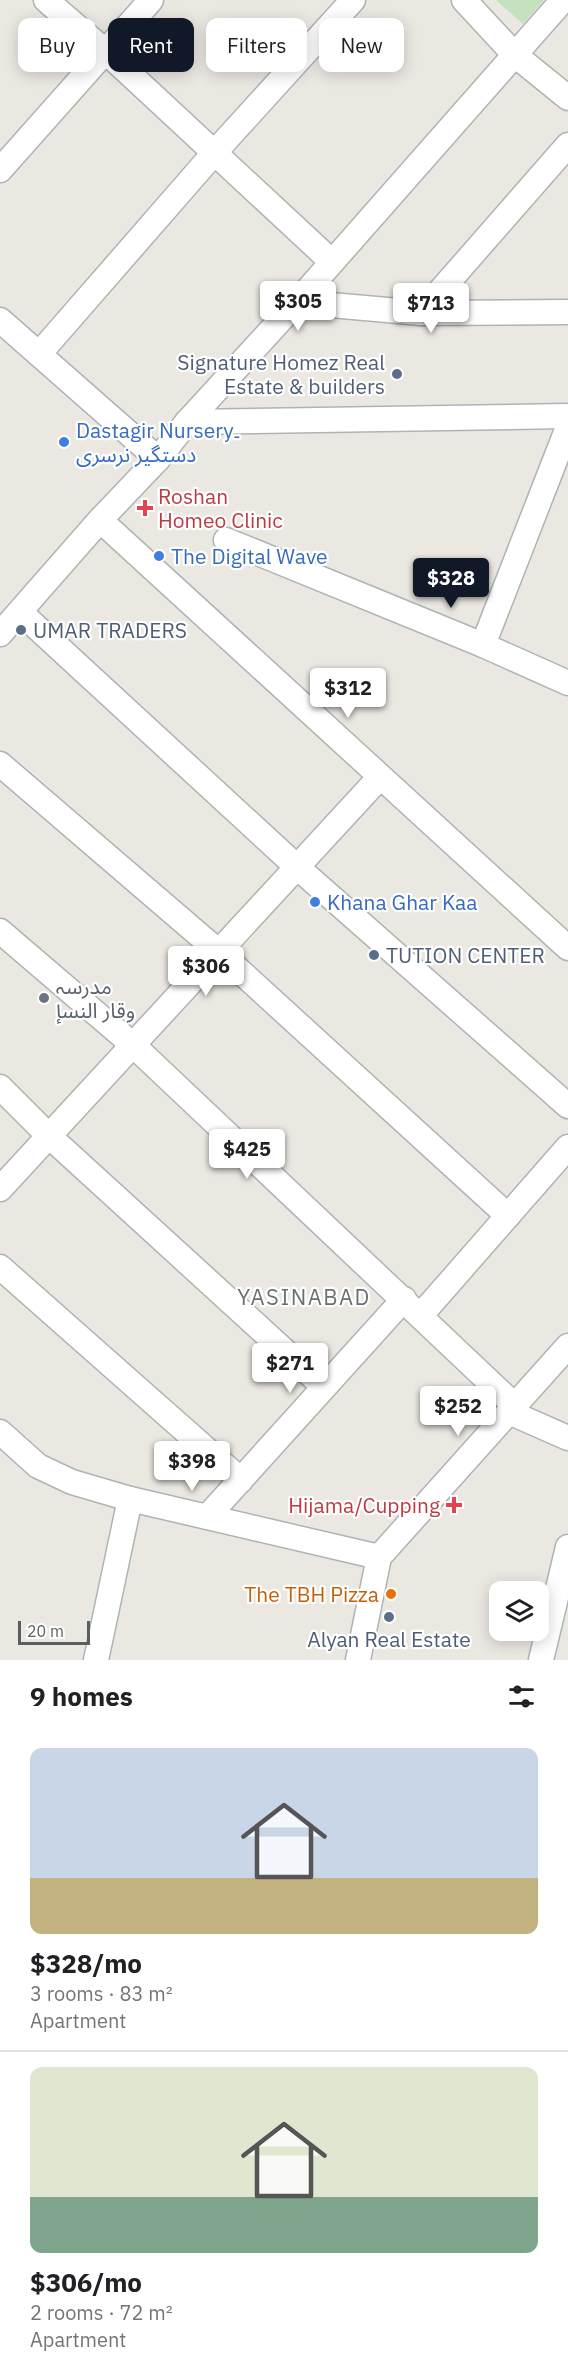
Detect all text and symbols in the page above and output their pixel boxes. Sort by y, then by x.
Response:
chip: Buy [18,18,96,72]
chip: Rent [108,18,194,72]
chip: Filters [206,18,307,72]
chip: New [319,18,404,72]
pin: $305 [262,281,334,332]
pin: $713 [395,283,467,334]
text: $305 [274,287,322,314]
text: $713 [407,289,455,316]
place label: Signature Homez Real Estate & builders [177,348,385,400]
marker: Signature Homez Real Estate & builders [390,367,404,381]
place label: Dastagir Nursery۔ دستگیر نرسری [76,416,240,468]
marker: Dastagir Nursery۔ دستگیر نرسری [57,435,71,449]
place label: Roshan Homeo Clinic [158,482,283,534]
marker: Roshan Homeo Clinic [136,499,154,517]
place label: The Digital Wave [171,542,328,570]
marker: The Digital Wave [152,549,166,563]
pin: $328 [415,558,487,609]
text: $328 [427,564,475,591]
place label: UMAR TRADERS [33,616,187,644]
marker: UMAR TRADERS [14,623,28,637]
pin: $312 [312,668,384,719]
text: $312 [324,674,372,701]
place label: Khana Ghar Kaa [327,888,477,916]
marker: Khana Ghar Kaa [308,895,322,909]
place label: TUTION CENTER [386,941,545,969]
pin: $306 [170,946,242,997]
marker: TUTION CENTER [367,948,381,962]
text: $306 [182,952,230,979]
place label: مدرسہ وقار النسإ [56,972,135,1024]
marker: مدرسہ وقار النسإ [37,991,51,1005]
pin: $425 [211,1129,283,1180]
text: $425 [223,1135,271,1162]
district label: YASINABAD [237,1282,371,1311]
pin: $271 [254,1343,326,1394]
text: $271 [266,1349,314,1376]
pin: $252 [422,1386,494,1437]
text: $252 [434,1392,482,1419]
pin: $398 [156,1441,228,1492]
text: $398 [168,1447,216,1474]
place label: Hijama/Cupping [288,1491,440,1519]
marker: Hijama/Cupping [445,1496,463,1514]
place label: The TBH Pizza [244,1580,379,1608]
map controls [489,1581,549,1641]
button: layers [489,1581,549,1641]
marker: The TBH Pizza [384,1587,398,1601]
marker: Alyan Real Estate [382,1610,396,1624]
scale bar [18,1618,90,1646]
text: 20 m [27,1621,64,1641]
place label: Alyan Real Estate [307,1625,471,1653]
text: 9 homes [30,1679,133,1713]
icon: filters [505,1680,538,1713]
icon: home [230,1787,338,1895]
text: $328/mo [30,1946,142,1980]
text: 3 rooms · 83 m² [30,1980,173,2007]
text: Apartment [30,2007,126,2034]
icon: home [230,2106,338,2214]
text: $306/mo [30,2265,142,2299]
text: 2 rooms · 72 m² [30,2299,173,2326]
text: Apartment [30,2326,126,2353]

